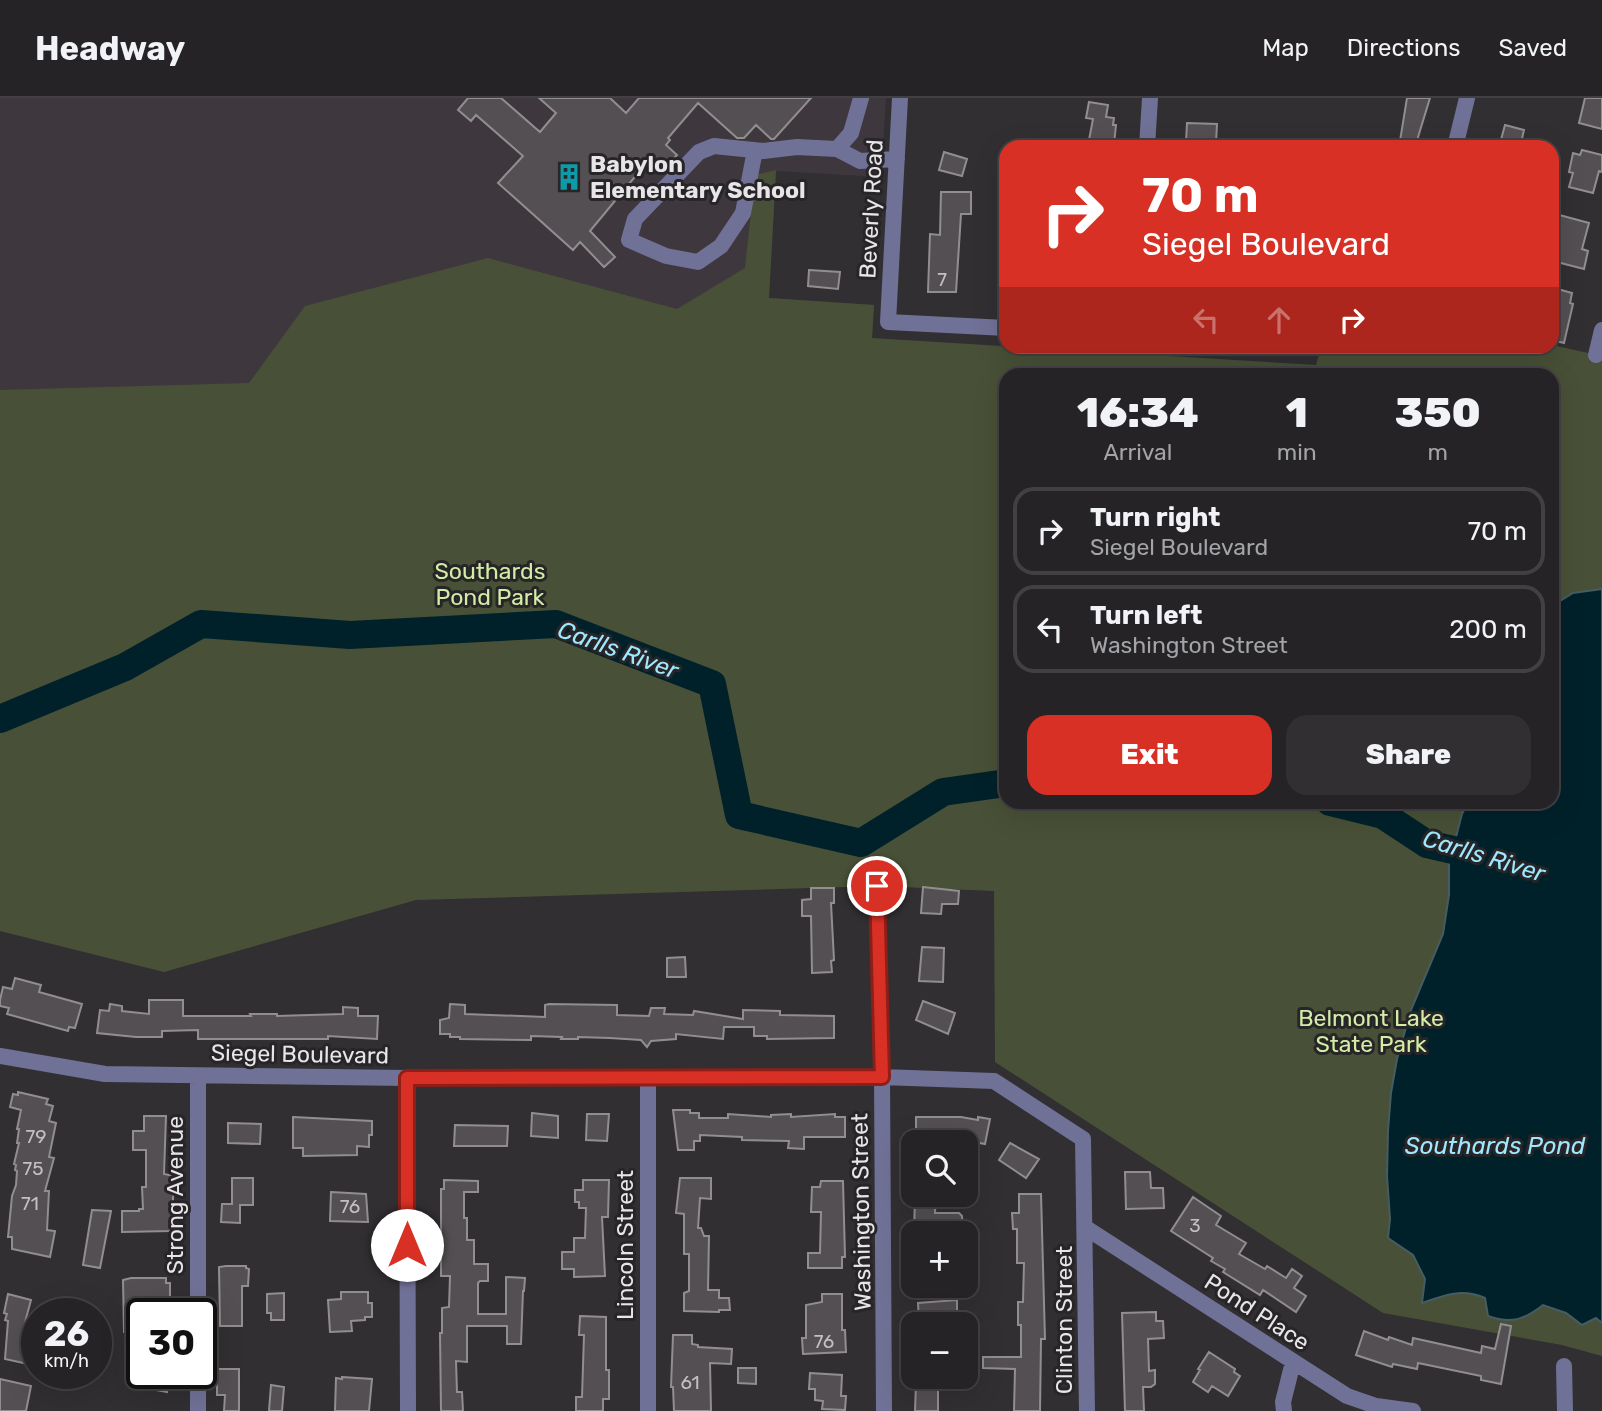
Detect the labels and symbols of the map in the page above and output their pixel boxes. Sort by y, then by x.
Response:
street label: Beverly Road [853,139,889,279]
place label: Babylon Elementary School [590,150,806,204]
building icon: Babylon Elementary School [554,162,584,192]
house number: 7 [937,268,947,291]
park label: Southards Pond Park [435,557,545,611]
water label: Carlls River [554,615,683,685]
water label: Carlls River [1420,824,1549,888]
pin [847,856,907,916]
park label: Belmont Lake State Park [1298,1004,1444,1058]
street label: Siegel Boulevard [211,1038,389,1070]
street label: Washington Street [845,1113,877,1311]
street label: Strong Avenue [161,1116,189,1274]
house number: 79 [25,1125,47,1148]
water label: Southards Pond [1405,1132,1586,1160]
house number: 75 [22,1157,44,1180]
street label: Lincoln Street [611,1170,639,1320]
house number: 71 [21,1192,39,1215]
house number: 76 [340,1195,360,1218]
position arrow [370,1208,444,1282]
house number: 3 [1189,1214,1201,1237]
street label: Clinton Street [1050,1246,1078,1394]
street label: Pond Place [1199,1268,1315,1356]
speed limit sign: 30 [126,1298,217,1389]
house number: 76 [814,1330,834,1353]
house number: 61 [680,1371,700,1394]

